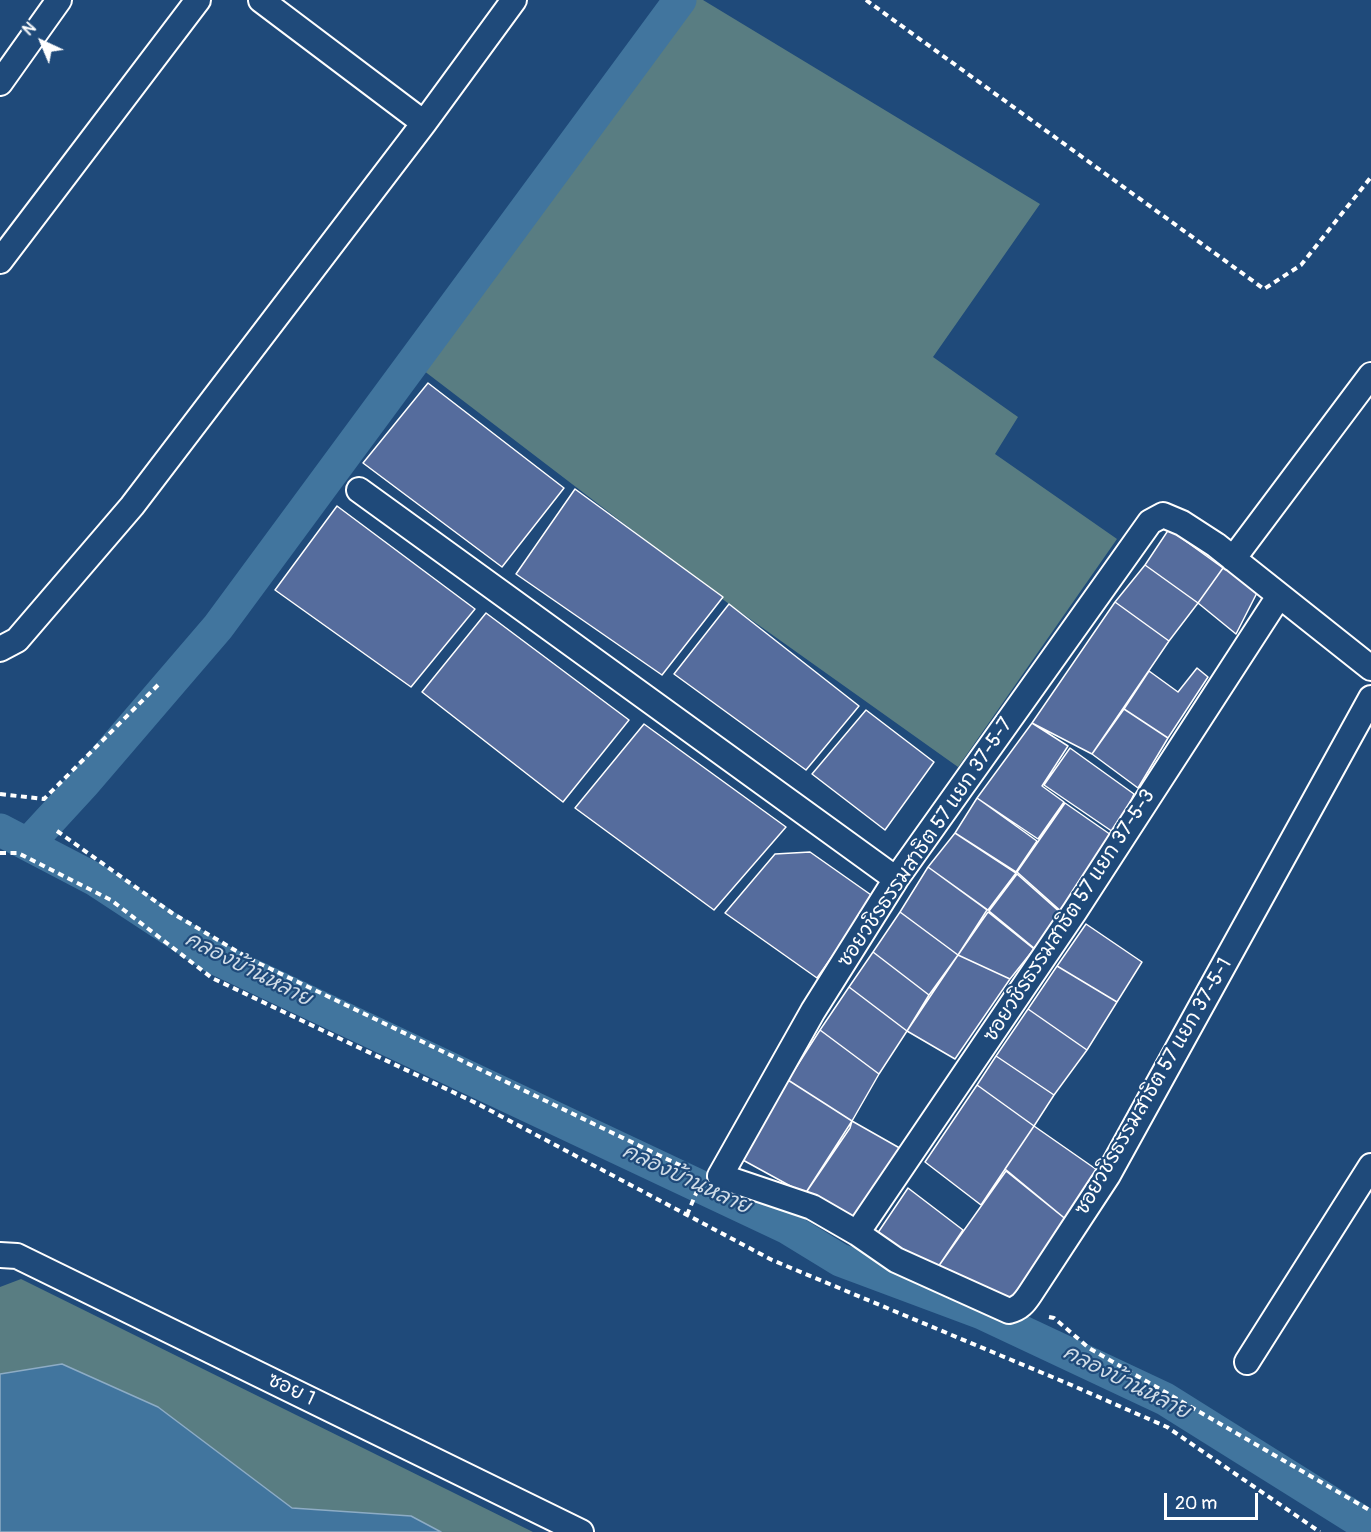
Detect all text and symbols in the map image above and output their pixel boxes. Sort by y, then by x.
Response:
north arrow [12,12,72,72]
text: N [19,18,40,40]
street label: ซอยวชิรธรรมสาธิต 57 แยก 37-5-7 [833,714,1019,972]
street label: ซอยวชิรธรรมสาธิต 57 แยก 37-5-3 [979,785,1161,1047]
water label: คลองบ้านหลาย [181,927,315,1013]
street label: ซอยวชิรธรรมสาธิต 57 แยก 37-5-1 [1070,954,1238,1220]
water label: คลองบ้านหลาย [618,1139,754,1221]
water label: คลองบ้านหลาย [1059,1340,1193,1426]
street label: ซอย 1 [264,1368,318,1412]
scale bar [1167,1481,1262,1519]
text: 20 m [1175,1492,1217,1515]

